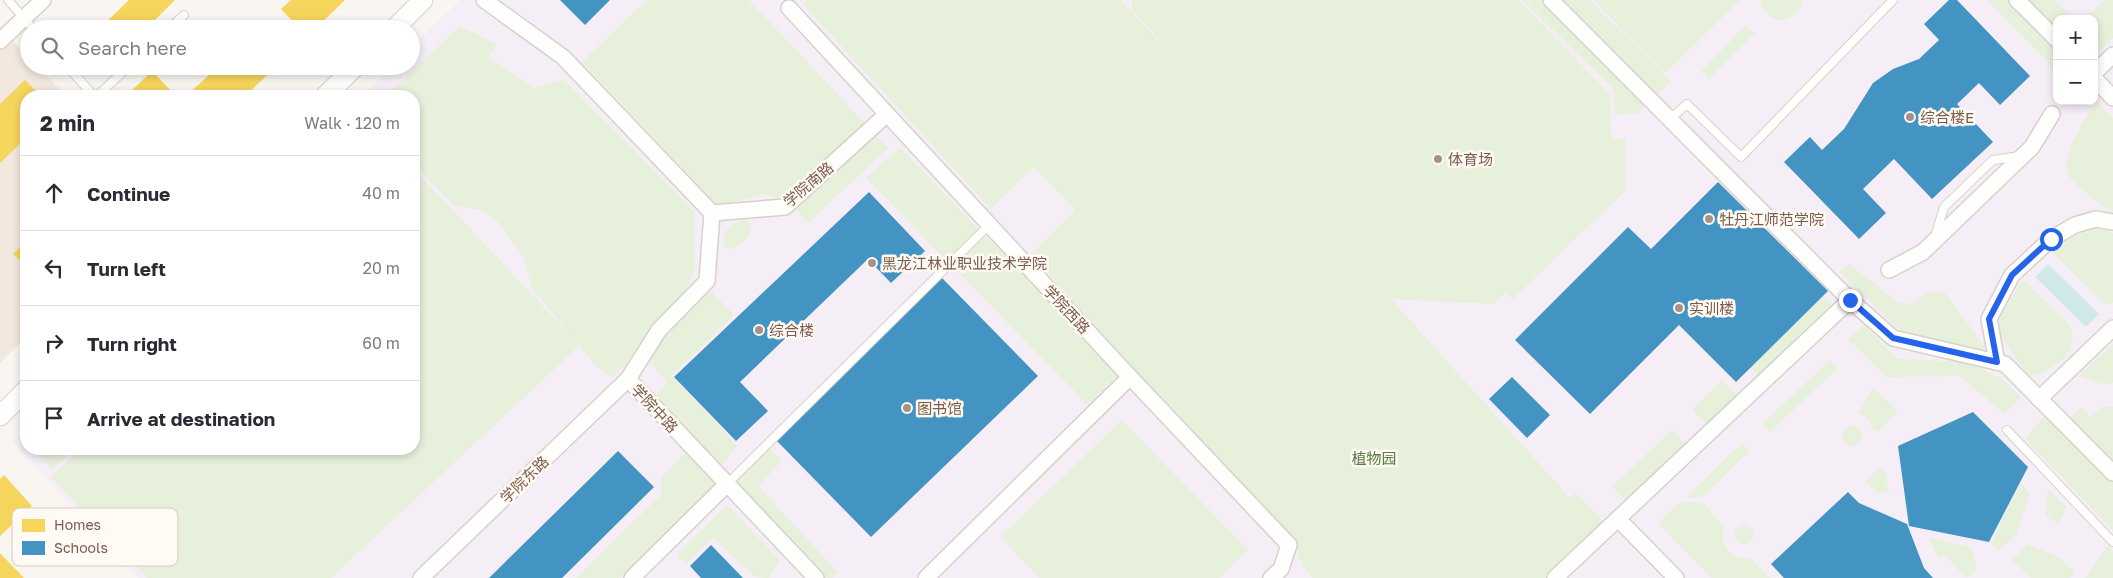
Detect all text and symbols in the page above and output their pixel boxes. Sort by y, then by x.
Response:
map controls [2053,15,2098,105]
button: + [2053,15,2098,60]
search box [20,20,420,75]
icon: search [38,34,66,62]
text: Search here [78,36,187,59]
button: − [2053,60,2098,105]
place label: 综合楼E [1920,108,1974,126]
text: 2 min [40,110,95,136]
marker: 综合楼E [1904,111,1916,123]
text: Walk · 120 m [304,113,400,133]
place label: 体育场 [1448,150,1493,168]
marker: 体育场 [1432,153,1444,165]
street label: 学院南路 [779,158,837,210]
icon: ahead [40,179,68,207]
text: Continue [87,182,170,205]
text: 40 m [362,183,400,203]
place label: 牡丹江师范学院 [1719,210,1824,228]
marker: 牡丹江师范学院 [1703,213,1715,225]
route start [2040,228,2063,251]
icon: left [40,254,68,282]
place label: 黑龙江林业职业技术学院 [882,254,1047,272]
text: Turn left [87,257,166,280]
marker: 黑龙江林业职业技术学院 [866,257,878,269]
text: 20 m [363,258,400,278]
street label: 学院西路 [1040,281,1094,337]
route end [1839,289,1862,312]
place label: 实训楼 [1689,299,1734,317]
marker: 实训楼 [1673,302,1685,314]
place label: 综合楼 [769,321,814,339]
marker: 综合楼 [753,324,765,336]
icon: right [40,329,68,357]
text: Turn right [87,332,177,355]
text: 60 m [362,333,400,353]
street label: 学院中路 [628,380,682,436]
place label: 图书馆 [917,399,962,417]
marker: 图书馆 [901,402,913,414]
icon: arrive [40,404,68,432]
text: Arrive at destination [87,407,275,430]
park label: 植物园 [1351,449,1397,467]
street label: 学院东路 [496,452,552,506]
legend [12,508,178,566]
text: Homes [54,516,101,533]
text: Schools [54,539,108,556]

